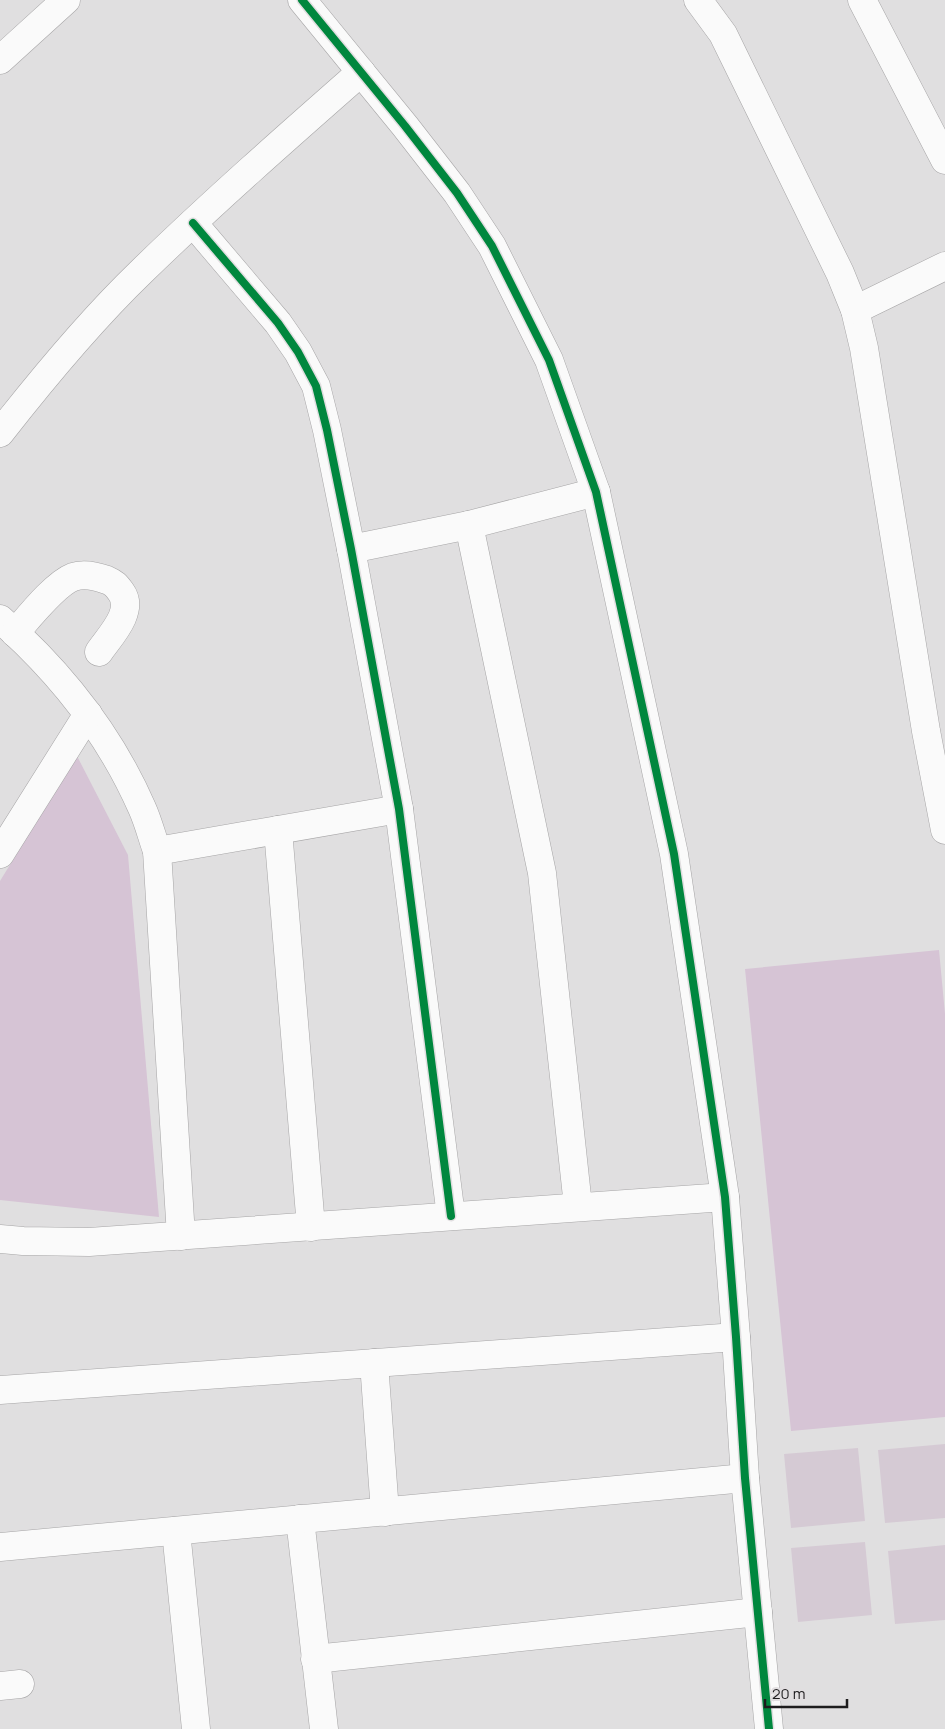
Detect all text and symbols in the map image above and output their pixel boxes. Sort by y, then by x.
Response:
scale bar [765,1676,848,1708]
text: 20 m [772,1683,805,1704]

